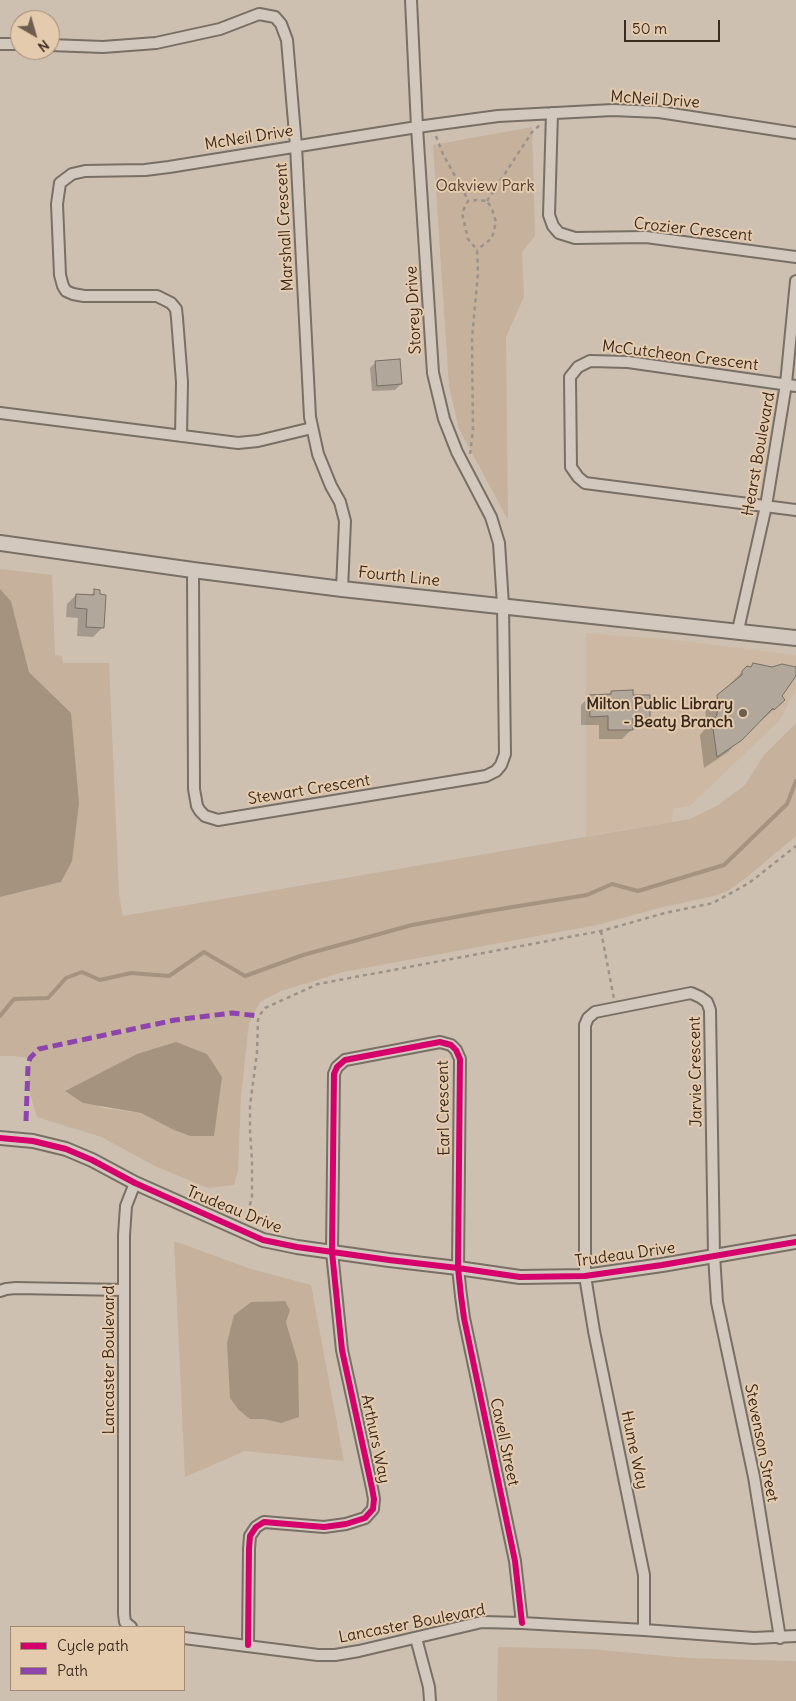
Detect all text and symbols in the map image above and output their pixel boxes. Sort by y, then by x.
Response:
north arrow [10,10,60,60]
scale bar [626,10,722,42]
text: 50 m [632,19,667,38]
text: N [34,36,53,56]
street label: McNeil Drive [610,87,700,113]
street label: McNeil Drive [203,122,295,154]
street label: Marshall Crescent [272,162,298,292]
park label: Oakview Park [435,176,535,196]
street label: Crozier Crescent [633,214,753,246]
street label: Storey Drive [402,265,426,355]
street label: McCutcheon Crescent [601,337,759,375]
street label: Hearst Boulevard [739,390,779,518]
street label: Fourth Line [357,563,441,591]
place label: Milton Public Library - Beaty Branch [586,694,733,732]
marker: Milton Public Library - Beaty Branch [737,707,749,719]
street label: Stewart Crescent [247,771,371,809]
street label: Jarvie Crescent [685,1016,707,1128]
street label: Earl Crescent [434,1060,454,1156]
street label: Trudeau Drive [184,1182,284,1238]
street label: Trudeau Drive [574,1238,676,1272]
street label: Lancaster Boulevard [99,1285,119,1435]
street label: Stevenson Street [740,1382,782,1504]
street label: Arthurs Way [356,1393,394,1485]
street label: Cavell Street [485,1396,523,1488]
street label: Hume Way [616,1409,652,1491]
street label: Lancaster Boulevard [337,1600,487,1648]
legend [10,1626,185,1691]
text: Cycle path [57,1636,129,1655]
text: Path [57,1661,88,1680]

